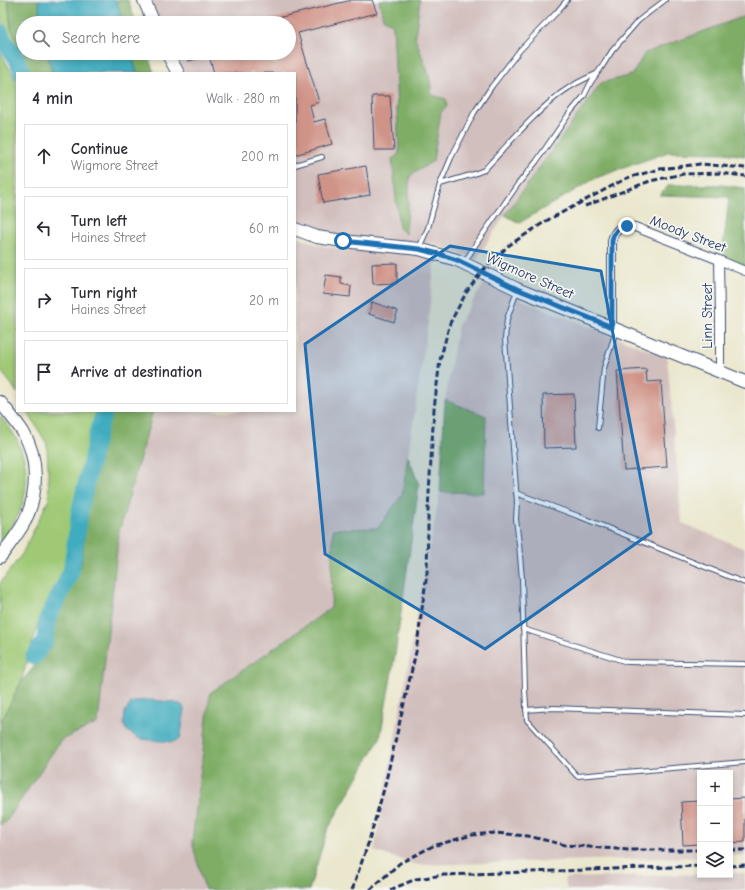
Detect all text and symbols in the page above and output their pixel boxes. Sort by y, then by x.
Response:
search box [16,16,296,60]
icon: search [30,27,52,49]
text: Search here [62,29,140,47]
text: 4 min [32,89,73,108]
text: Walk · 280 m [206,91,280,106]
text: Continue [71,140,128,158]
icon: ahead [33,145,55,167]
text: 200 m [241,149,279,164]
text: Wigmore Street [71,158,158,173]
text: Turn left [71,212,127,230]
street label: Moody Street [648,212,729,257]
icon: left [33,217,55,239]
route end [618,217,636,235]
text: 60 m [249,221,279,236]
text: Haines Street [71,230,146,245]
route start [334,232,352,250]
street label: Wigmore Street [484,249,577,303]
street label: Linn Street [699,282,716,349]
text: Turn right [71,284,137,302]
icon: right [33,289,55,311]
text: 20 m [249,293,279,308]
text: Haines Street [71,302,146,317]
icon: arrive [33,361,55,383]
text: Arrive at destination [71,363,202,381]
map controls [697,770,733,878]
button: + [697,770,733,806]
button: − [697,806,733,842]
button: layers [697,842,733,878]

